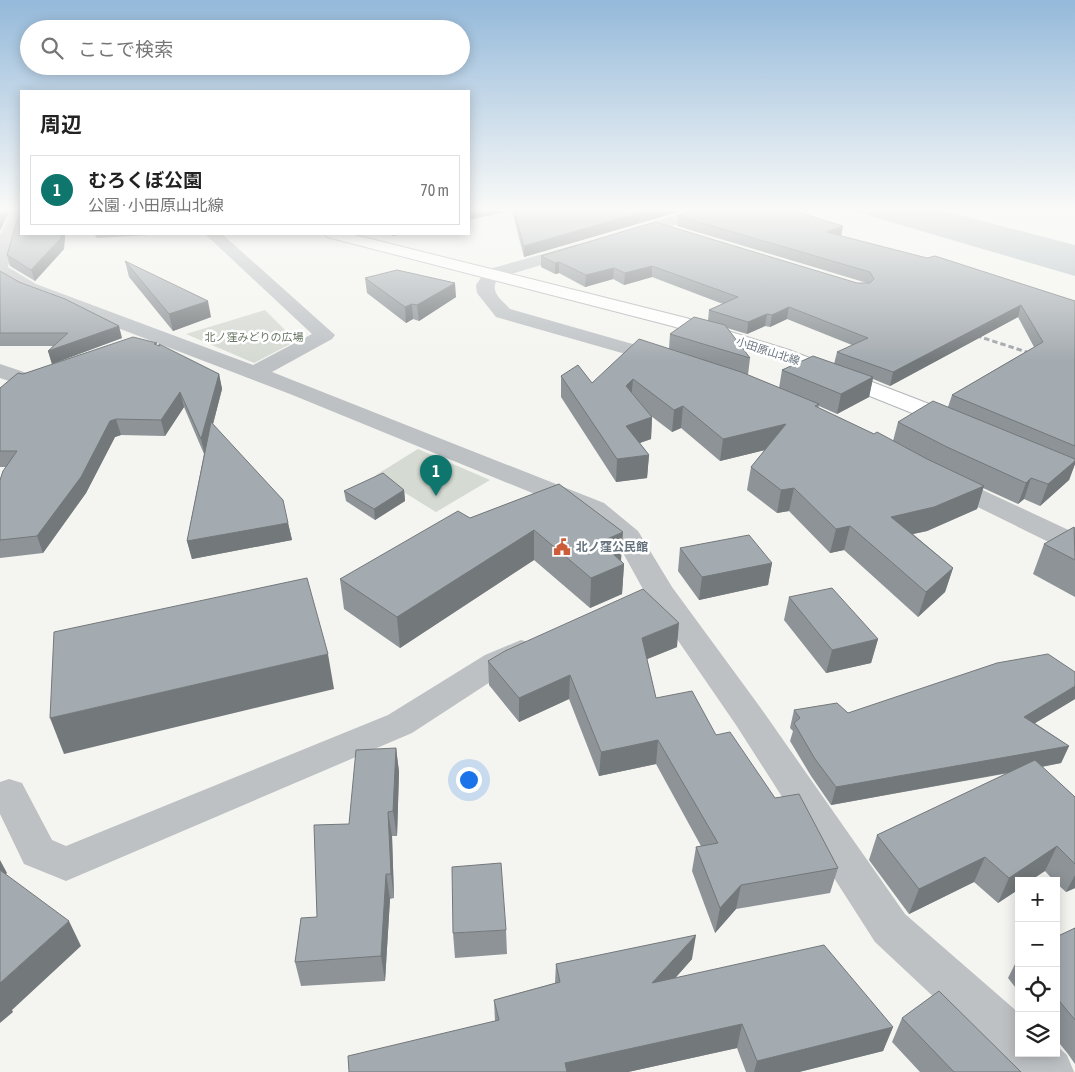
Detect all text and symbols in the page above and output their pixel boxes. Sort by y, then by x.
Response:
search box [20,20,470,75]
icon: search [38,34,66,62]
text: ここで検索 [78,38,173,60]
text: 周辺 [40,112,82,136]
text: むろくぼ公園 [88,169,202,191]
text: 1 [53,181,61,199]
text: 70 m [420,181,449,199]
text: 公園 · 小田原山北線 [88,196,224,214]
park label: 北ノ窪みどりの広場 [205,331,304,343]
street label: 小田原山北線 [735,335,801,367]
pin: 1 [420,455,452,496]
public building icon: 北ノ窪公民館 [552,537,572,557]
place label: 北ノ窪公民館 [576,540,648,554]
your location [456,767,482,793]
map controls [1015,877,1060,1057]
button: + [1015,877,1060,922]
button: − [1015,922,1060,967]
button: locate [1015,967,1060,1012]
button: layers [1015,1012,1060,1057]

